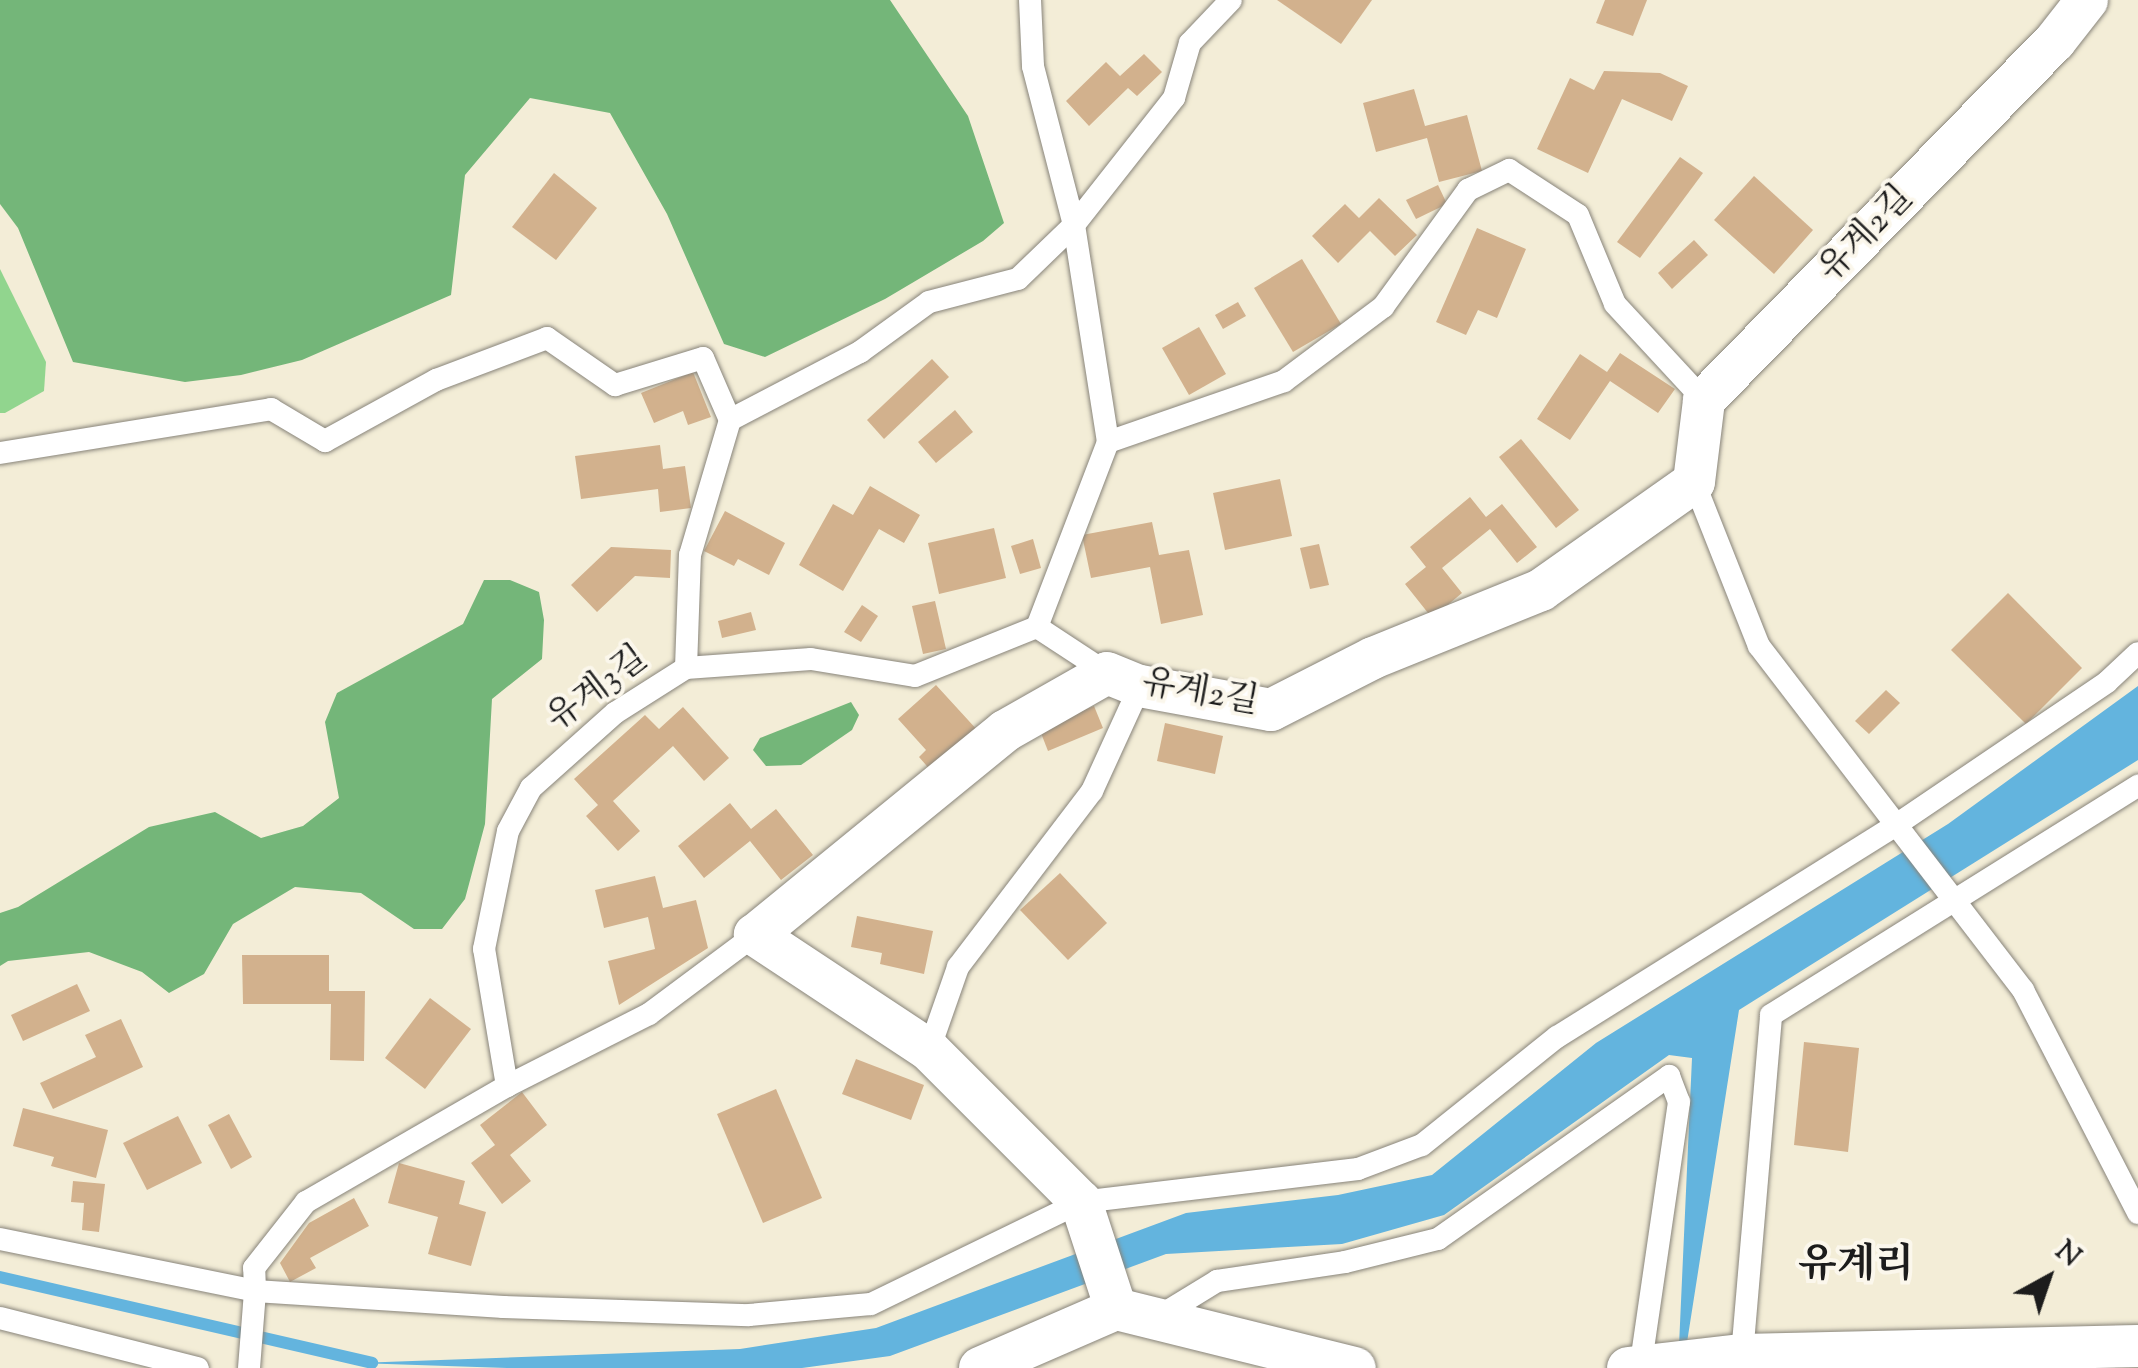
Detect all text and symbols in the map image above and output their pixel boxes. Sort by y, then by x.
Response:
street label: 유계2길 [1811,178,1923,292]
street label: 유계3길 [539,638,657,742]
street label: 유계2길 [1138,663,1262,725]
north arrow [1998,1228,2098,1328]
text: N [2046,1233,2089,1278]
district label: 유계리 [1798,1243,1914,1291]

